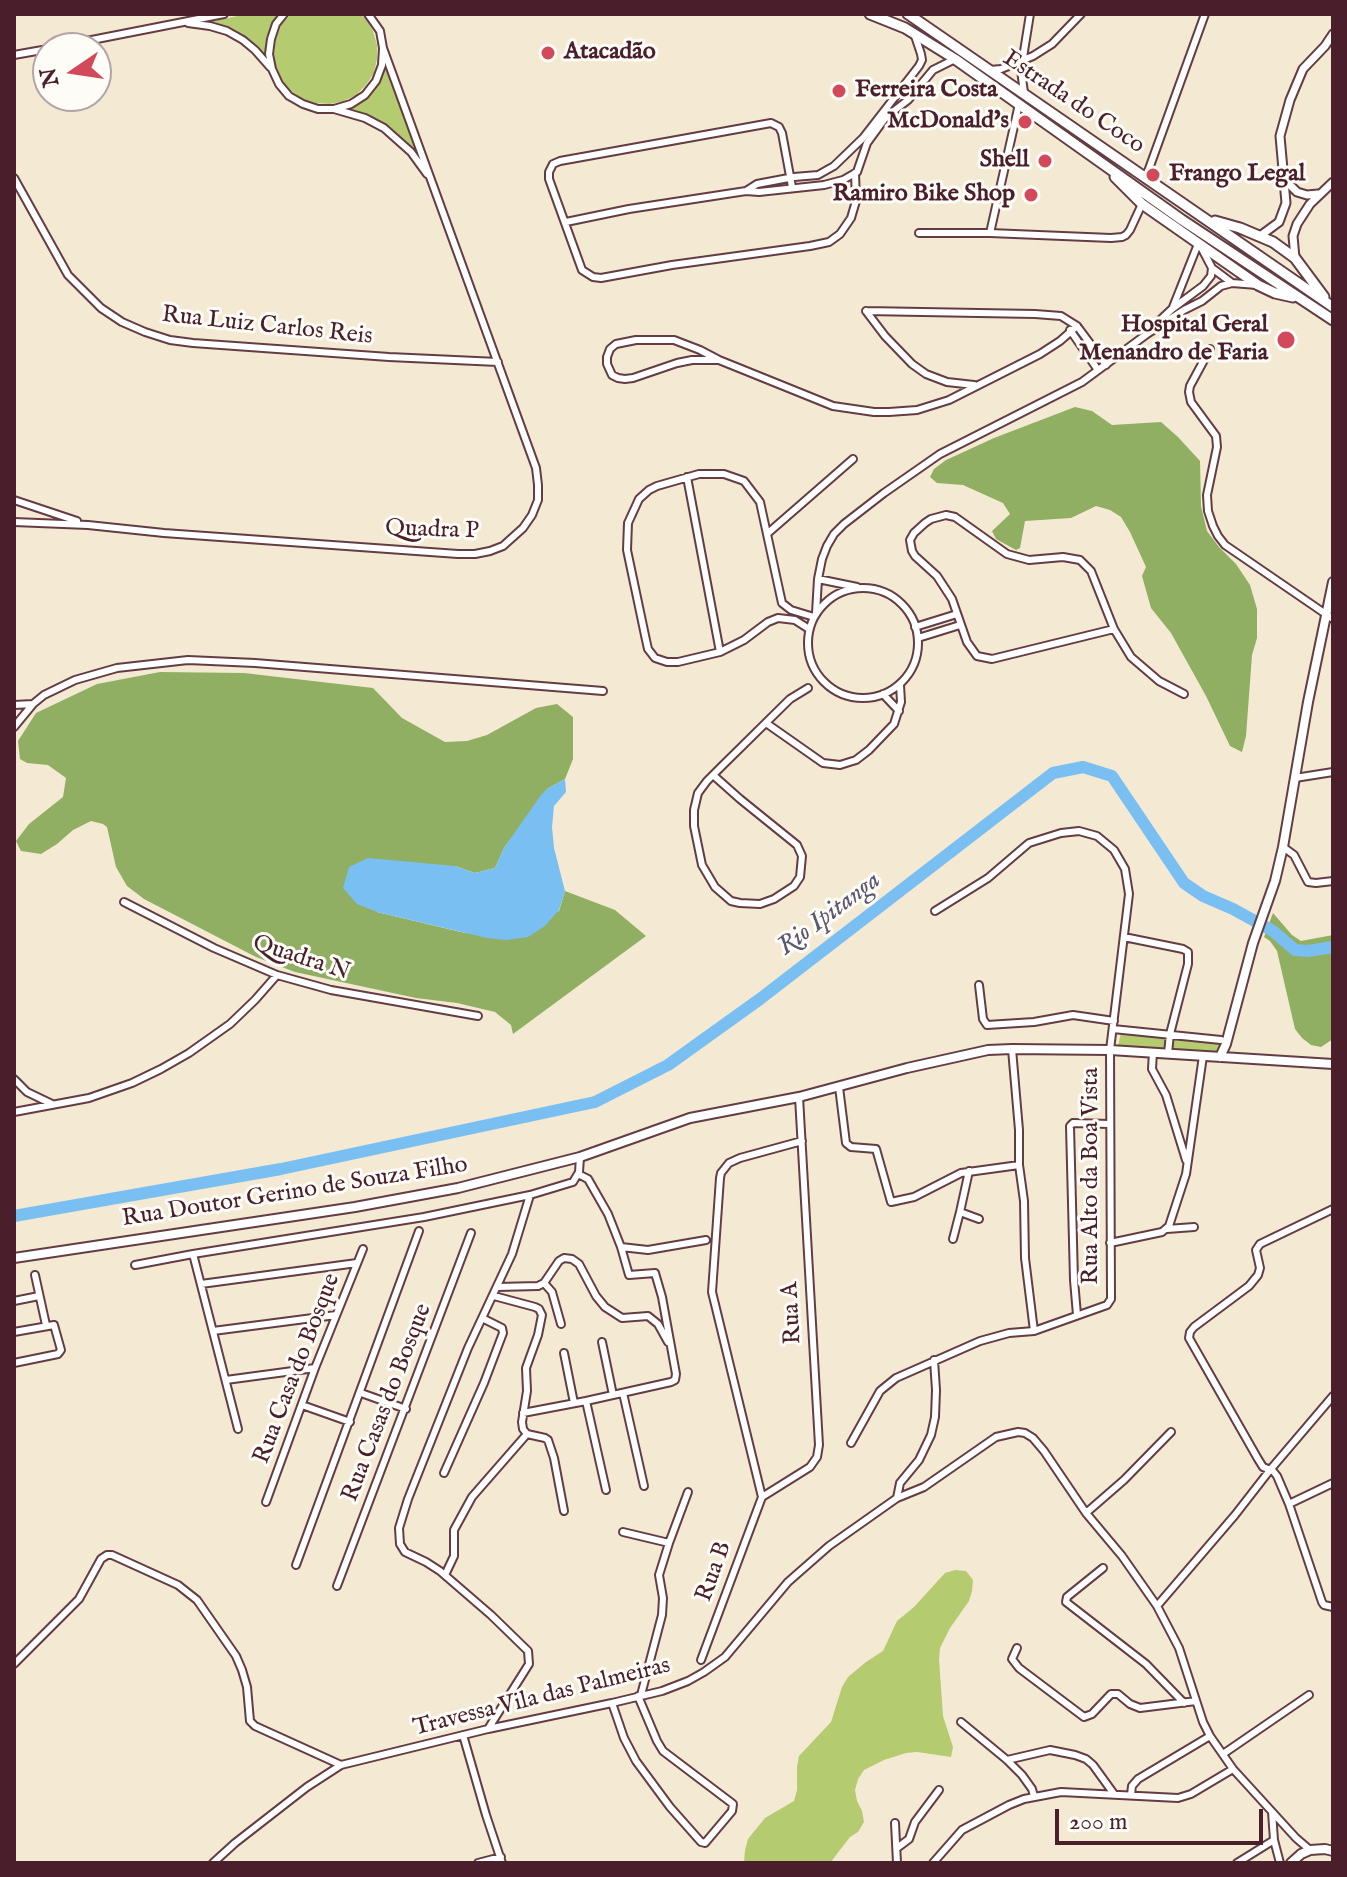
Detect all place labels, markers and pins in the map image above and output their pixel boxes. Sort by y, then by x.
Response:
place label: Atacadão [564,39,656,67]
marker: Atacadão [539,44,557,62]
place label: Ferreira Costa [855,77,998,105]
marker: Ferreira Costa [830,82,848,100]
place label: McDonald's [887,108,1009,136]
marker: McDonald's [1016,113,1034,131]
place label: Shell [980,147,1029,175]
marker: Shell [1036,152,1054,170]
place label: Frango Legal [1169,161,1305,189]
marker: Frango Legal [1144,166,1162,184]
place label: Ramiro Bike Shop [832,181,1015,209]
marker: Ramiro Bike Shop [1022,186,1040,204]
place label: Hospital Geral Menandro de Faria [1079,312,1268,368]
marker: Hospital Geral Menandro de Faria [1275,329,1297,351]

